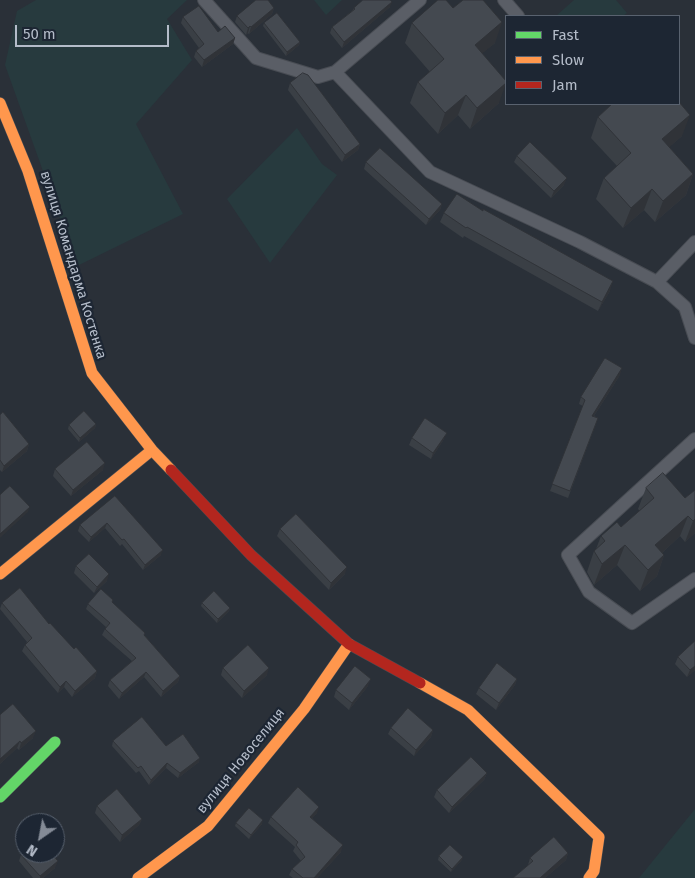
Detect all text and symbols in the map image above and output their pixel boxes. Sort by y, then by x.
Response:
scale bar [18,15,171,47]
legend [505,15,680,105]
text: 50 m [23,25,56,43]
text: Fast [552,26,579,44]
text: Slow [552,51,584,69]
text: Jam [552,76,578,94]
street label: вулиця Командарма Костенка [36,169,110,361]
street label: вулиця Новоселиця [193,705,289,817]
north arrow [15,813,65,863]
text: N [24,841,41,860]

